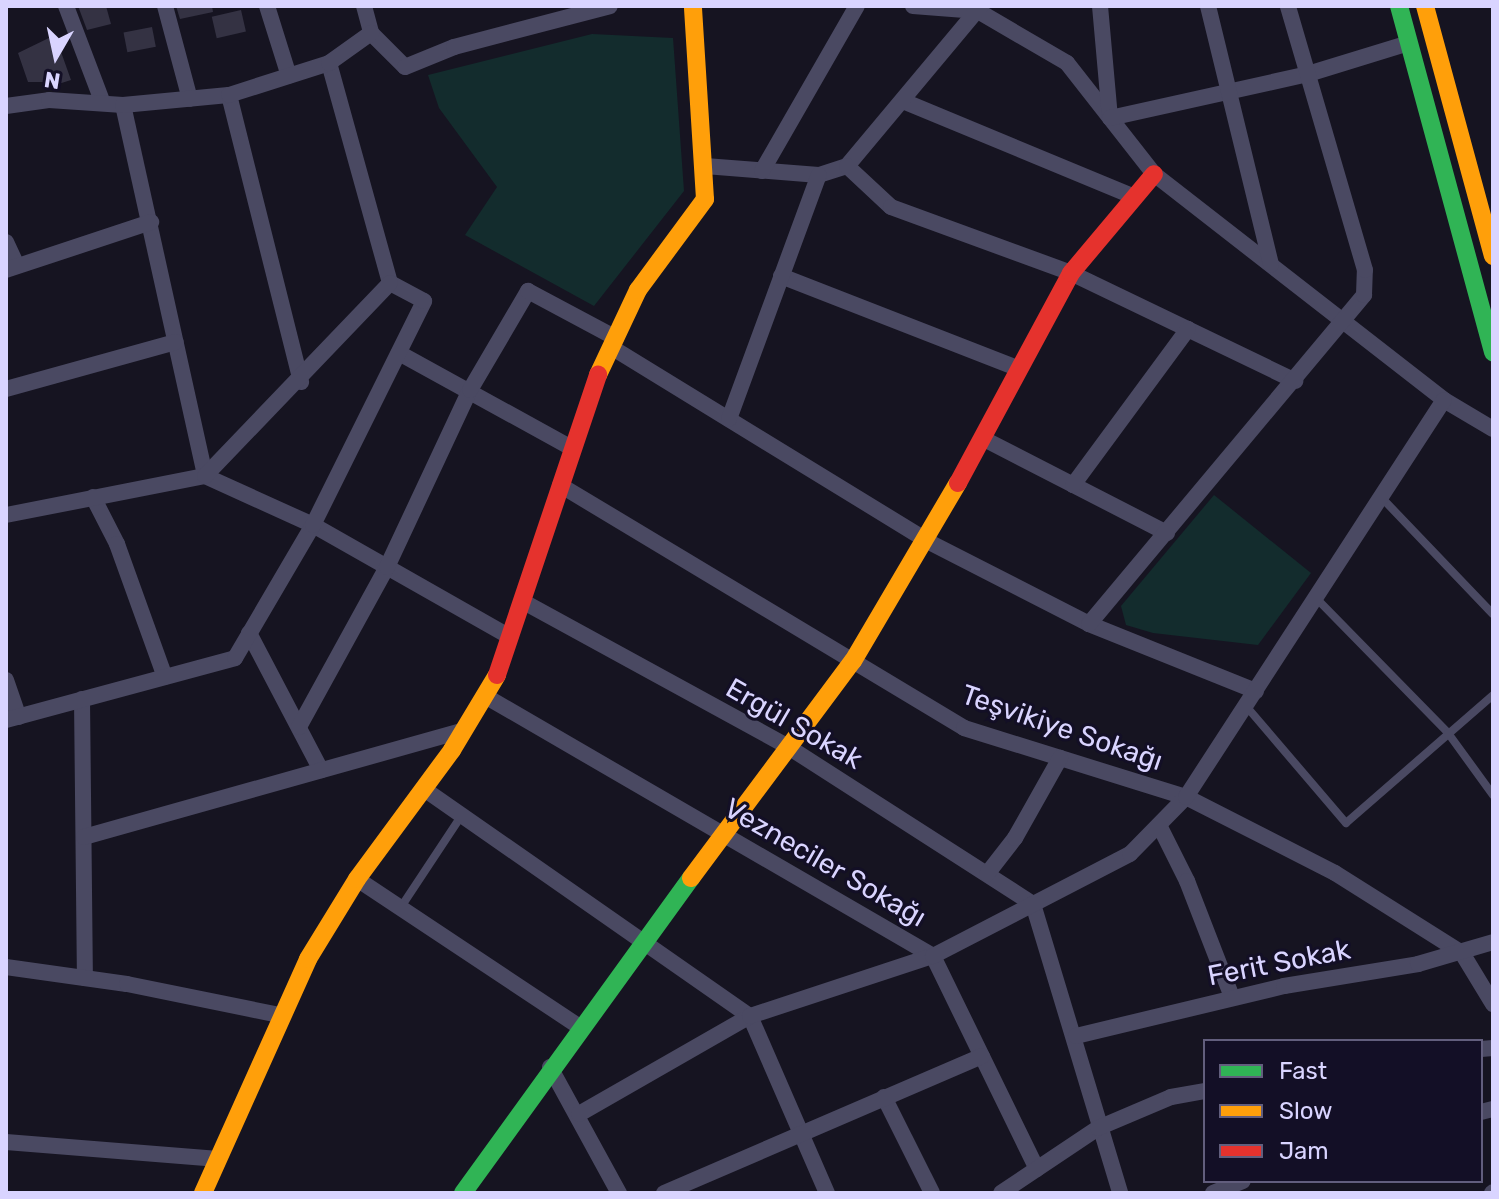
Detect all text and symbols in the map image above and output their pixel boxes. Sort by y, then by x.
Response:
north arrow [16,16,96,96]
text: N [42,66,62,95]
street label: Ergül Sokak [720,671,868,777]
street label: Teşvikiye Sokağı [957,678,1167,778]
street label: Vezneciler Sokağı [718,791,932,935]
street label: Ferit Sokak [1205,933,1353,993]
legend [1203,1039,1483,1183]
text: Fast [1279,1057,1327,1085]
text: Slow [1279,1097,1332,1125]
text: Jam [1279,1137,1329,1165]

